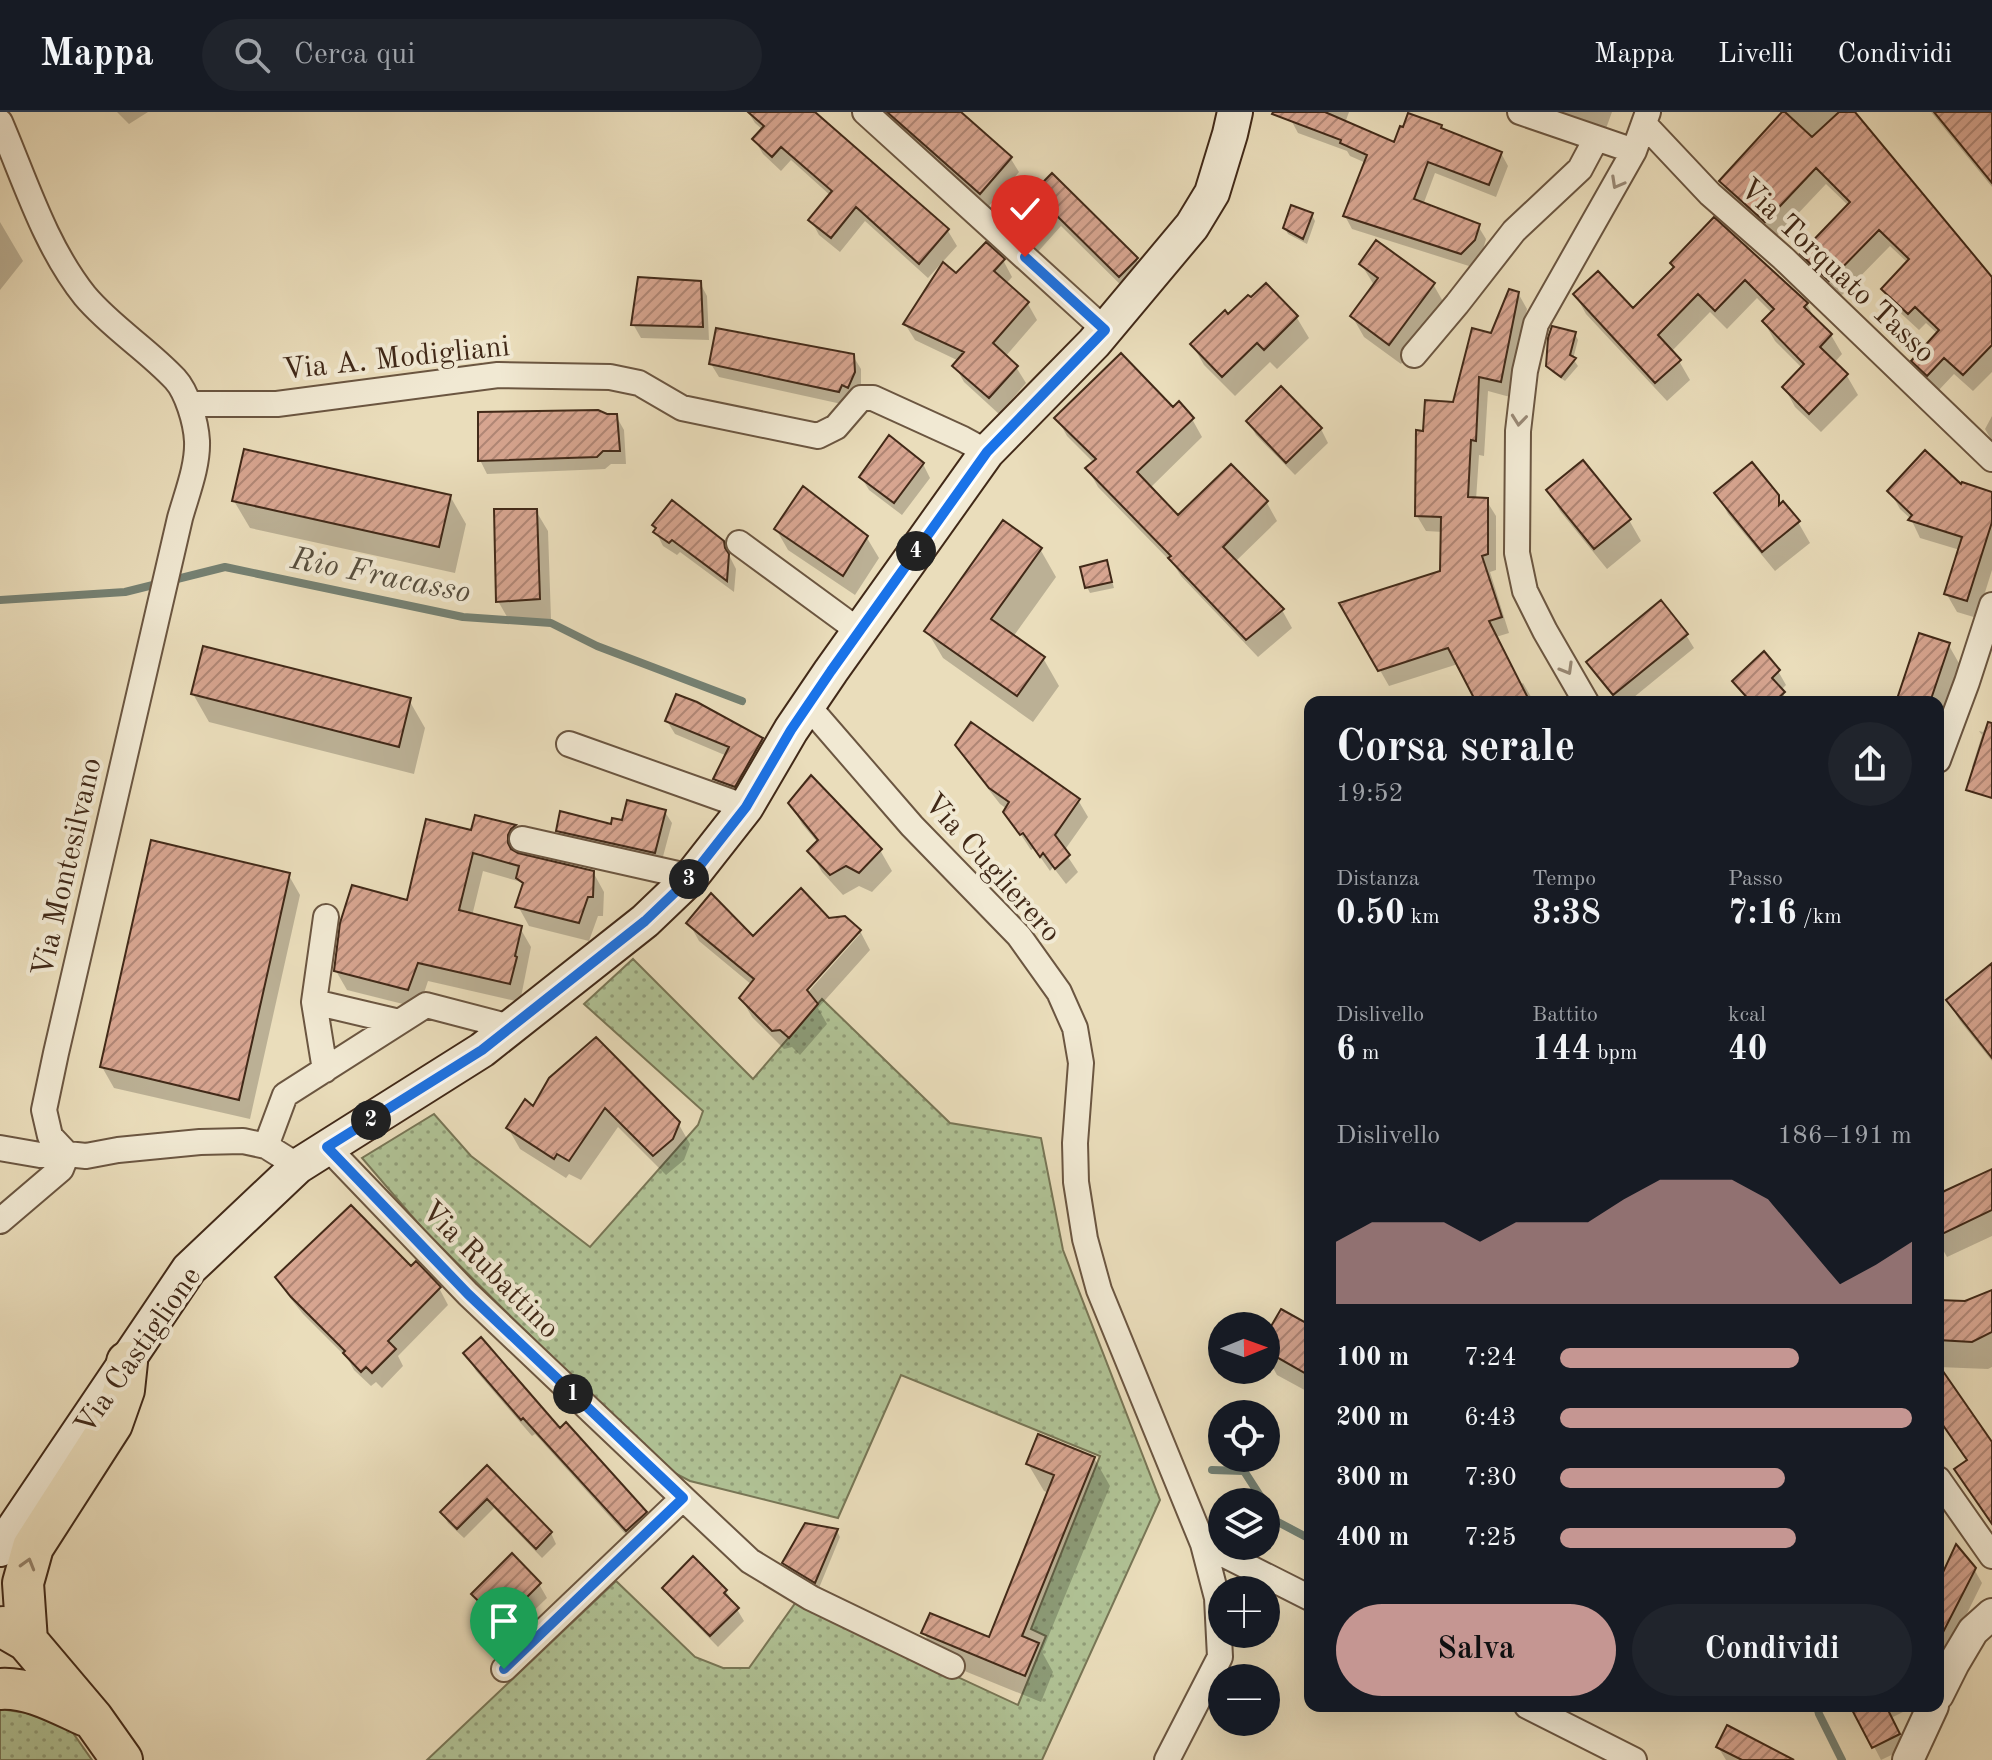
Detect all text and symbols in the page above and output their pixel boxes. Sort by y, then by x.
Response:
search box [202,19,762,91]
icon: search [230,33,274,77]
text: Mappa [40,36,154,74]
text: Cerca qui [294,40,415,70]
text: Mappa [1594,41,1674,69]
text: Livelli [1718,41,1793,69]
text: Condividi [1837,41,1952,69]
one-way arrow [1611,174,1627,189]
street label: Via Torquato Tasso [1733,174,1940,369]
pin [991,175,1059,257]
icon: check [1003,187,1047,231]
street label: Via A. Modigliani [281,332,511,386]
one-way arrow [1511,414,1528,427]
pin: 4 [896,531,936,571]
text: 4 [910,540,922,562]
water label: Rio Fracasso [287,544,473,610]
one-way arrow [1557,660,1573,674]
button: share [1828,722,1912,806]
text: Corsa serale [1336,726,1575,770]
street label: Via Montesilvano [28,755,108,980]
text: 19:52 [1336,781,1404,807]
street label: Via Cuglierero [917,788,1066,949]
pin: 3 [669,859,709,899]
text: 3 [683,868,695,890]
text: Distanza [1336,868,1420,890]
text: Tempo [1532,868,1596,890]
text: Passo [1728,868,1783,890]
text: 0.50 [1336,897,1405,931]
text: 3:38 [1532,897,1601,931]
text: 7:16 [1728,897,1797,931]
text: km [1405,906,1440,928]
text: /km [1797,906,1842,928]
text: Dislivello [1336,1004,1424,1026]
text: Battito [1532,1004,1598,1026]
text: kcal [1728,1004,1766,1026]
text: 6 [1336,1033,1356,1067]
text: 144 [1532,1033,1591,1067]
text: 40 [1728,1033,1767,1067]
text: m [1356,1042,1379,1064]
text: bpm [1591,1042,1637,1064]
pin: 2 [351,1100,391,1140]
text: 2 [365,1109,377,1131]
text: Dislivello [1336,1123,1440,1149]
text: 186–191 m [1777,1123,1912,1149]
street label: Via Rubattino [415,1196,564,1345]
street label: Via Castiglione [70,1262,207,1440]
north arrow [1208,1312,1280,1384]
map controls [1208,1312,1280,1736]
text: 100 m [1336,1345,1409,1371]
text: 7:24 [1464,1345,1517,1371]
pin: 1 [553,1374,593,1414]
text: 1 [567,1383,579,1405]
button: locate [1208,1400,1280,1472]
text: 200 m [1336,1405,1409,1431]
text: 6:43 [1464,1405,1517,1431]
text: 300 m [1336,1465,1409,1491]
text: 7:30 [1464,1465,1517,1491]
button: layers [1208,1488,1280,1560]
text: 400 m [1336,1525,1409,1551]
text: 7:25 [1464,1525,1517,1551]
one-way arrow [19,1558,35,1571]
button: + [1208,1576,1280,1648]
pin [470,1587,538,1669]
icon: arrive [482,1599,526,1643]
button: Salva [1336,1604,1616,1696]
button: Condividi [1632,1604,1912,1696]
button: − [1208,1664,1280,1736]

